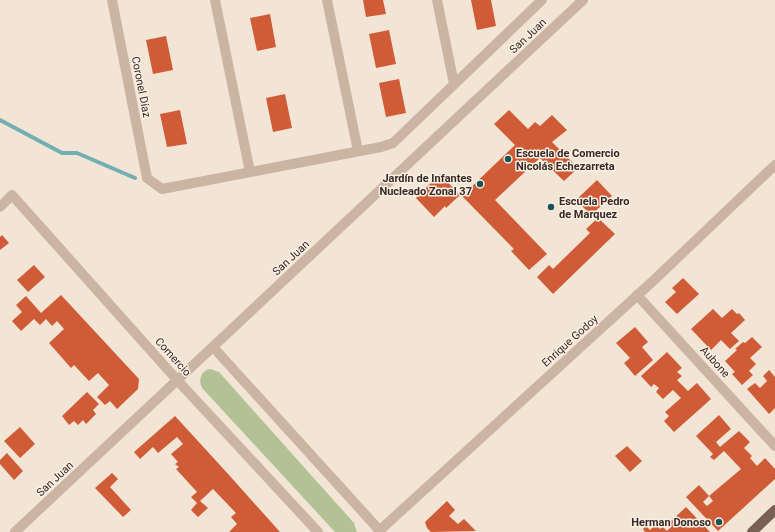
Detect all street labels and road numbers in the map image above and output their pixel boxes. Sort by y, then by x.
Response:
street label: San Juan [507,16,549,56]
street label: Coronel Díaz [129,55,153,119]
street label: San Juan [270,238,312,278]
street label: Enrique Godoy [539,312,601,370]
street label: Comercio [152,335,194,379]
street label: Aubone [698,344,732,380]
street label: San Juan [34,459,76,499]

